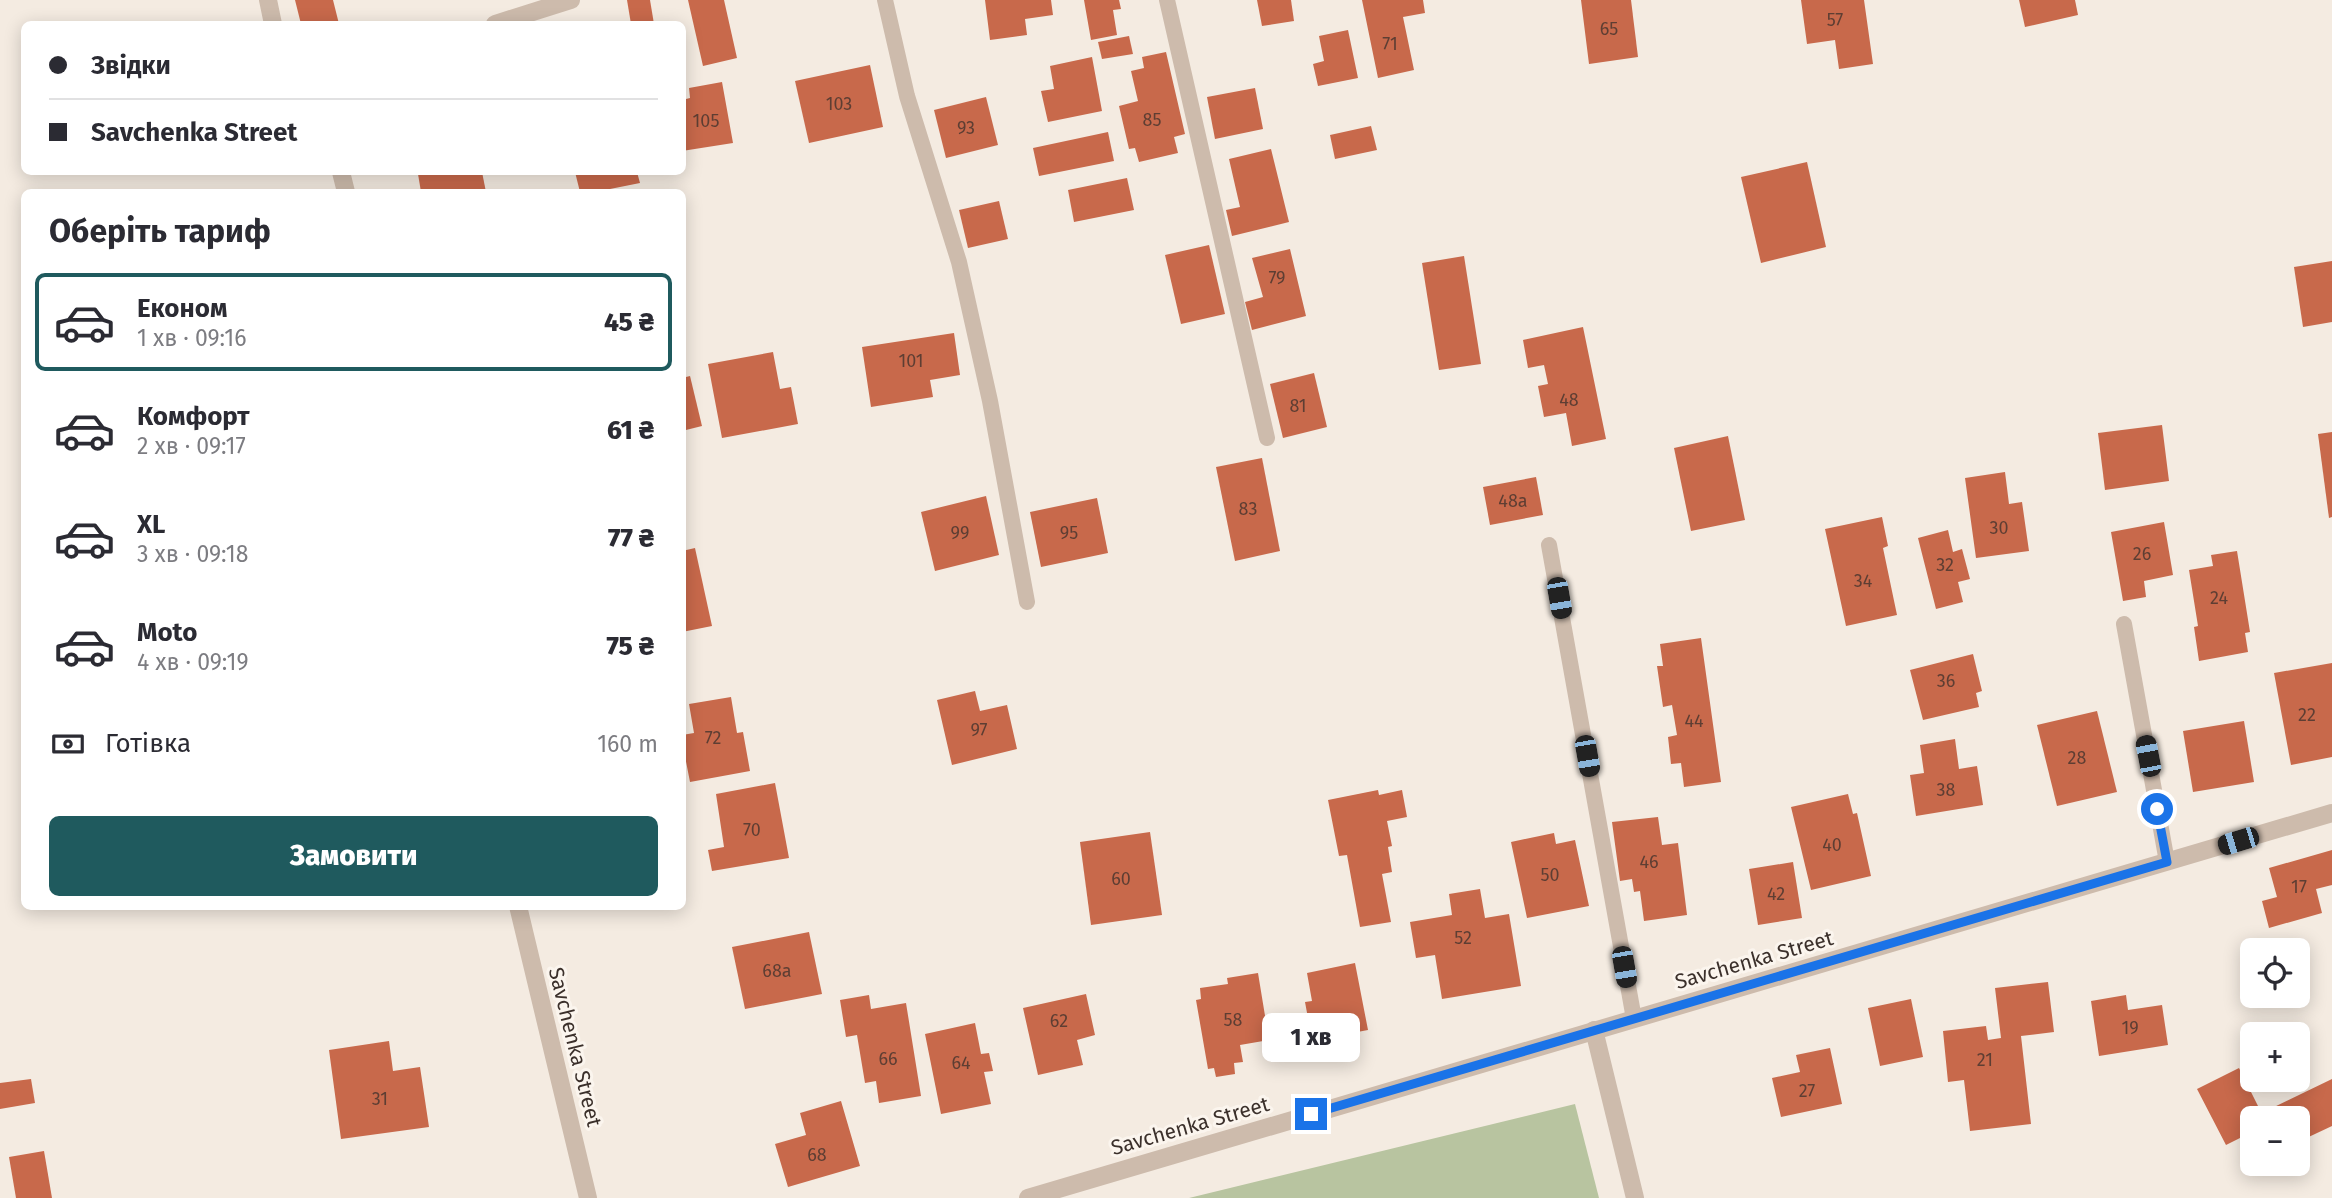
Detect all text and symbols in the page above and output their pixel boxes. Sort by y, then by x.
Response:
house number: 57 [1827,9,1843,31]
house number: 65 [1600,18,1618,40]
house number: 71 [1382,33,1398,55]
text: Звідки [91,50,171,81]
house number: 103 [826,93,852,115]
house number: 85 [1143,109,1161,131]
house number: 105 [693,110,719,132]
text: Savchenka Street [91,117,297,148]
house number: 93 [957,117,975,139]
text: Оберіть тариф [49,212,271,250]
house number: 79 [1268,267,1286,289]
icon: car [53,291,116,354]
text: Економ [137,293,227,324]
text: 45 ₴ [604,307,654,338]
text: 1 хв · 09:16 [137,324,246,352]
house number: 101 [898,350,924,372]
house number: 48 [1559,389,1579,411]
house number: 81 [1289,395,1307,417]
icon: car [53,399,116,462]
text: Комфорт [137,401,250,432]
text: 61 ₴ [607,415,654,446]
text: 2 хв · 09:17 [137,432,246,460]
house number: 48а [1498,490,1528,512]
house number: 83 [1239,498,1257,520]
icon: car [53,507,116,570]
text: XL [137,509,165,540]
house number: 30 [1989,517,2009,539]
house number: 99 [951,522,969,544]
house number: 95 [1060,522,1078,544]
text: 77 ₴ [608,523,654,554]
text: 3 хв · 09:18 [137,540,248,568]
house number: 26 [2133,543,2151,565]
house number: 32 [1936,554,1954,576]
house number: 34 [1854,570,1873,592]
car [1546,575,1573,621]
house number: 24 [2210,587,2228,609]
icon: car [53,615,116,678]
text: Moto [137,617,197,648]
text: 75 ₴ [607,631,654,662]
text: 4 хв · 09:19 [137,648,248,676]
house number: 36 [1937,670,1955,692]
house number: 22 [2298,704,2316,726]
house number: 44 [1684,710,1704,732]
house number: 97 [970,719,988,741]
icon: cash [49,725,87,763]
house number: 72 [705,727,721,749]
text: Готівка [105,728,191,759]
text: 160 m [597,730,658,758]
car [1574,733,1601,779]
car [2134,733,2163,779]
house number: 28 [2068,747,2086,769]
house number: 38 [1937,779,1956,801]
route start [2141,793,2173,825]
button: Замовити [49,816,658,896]
house number: 70 [743,819,761,841]
car [2215,825,2262,857]
house number: 40 [1822,834,1842,856]
house number: 46 [1639,851,1659,873]
house number: 50 [1540,864,1560,886]
house number: 60 [1111,868,1131,890]
house number: 17 [2291,876,2307,898]
house number: 42 [1767,883,1785,905]
street label: Savchenka Street [1672,925,1836,995]
house number: 52 [1454,927,1472,949]
map controls [2240,938,2310,1176]
button: locate [2240,938,2310,1008]
car [1611,944,1638,990]
house number: 68а [762,960,792,982]
street label: Savchenka Street [543,965,607,1130]
house number: 58 [1224,1009,1243,1031]
house number: 62 [1050,1010,1068,1032]
callout: 1 хв [1262,1012,1360,1062]
house number: 19 [2121,1017,2139,1039]
button: + [2240,1022,2310,1092]
text: 1 хв [1291,1023,1331,1051]
house number: 66 [878,1048,898,1070]
house number: 21 [1977,1049,1993,1071]
house number: 64 [951,1052,971,1074]
house number: 27 [1799,1080,1815,1102]
house number: 31 [372,1088,388,1110]
street label: Savchenka Street [1108,1091,1272,1161]
route end [1295,1098,1327,1130]
button: − [2240,1106,2310,1176]
house number: 68 [807,1144,827,1166]

